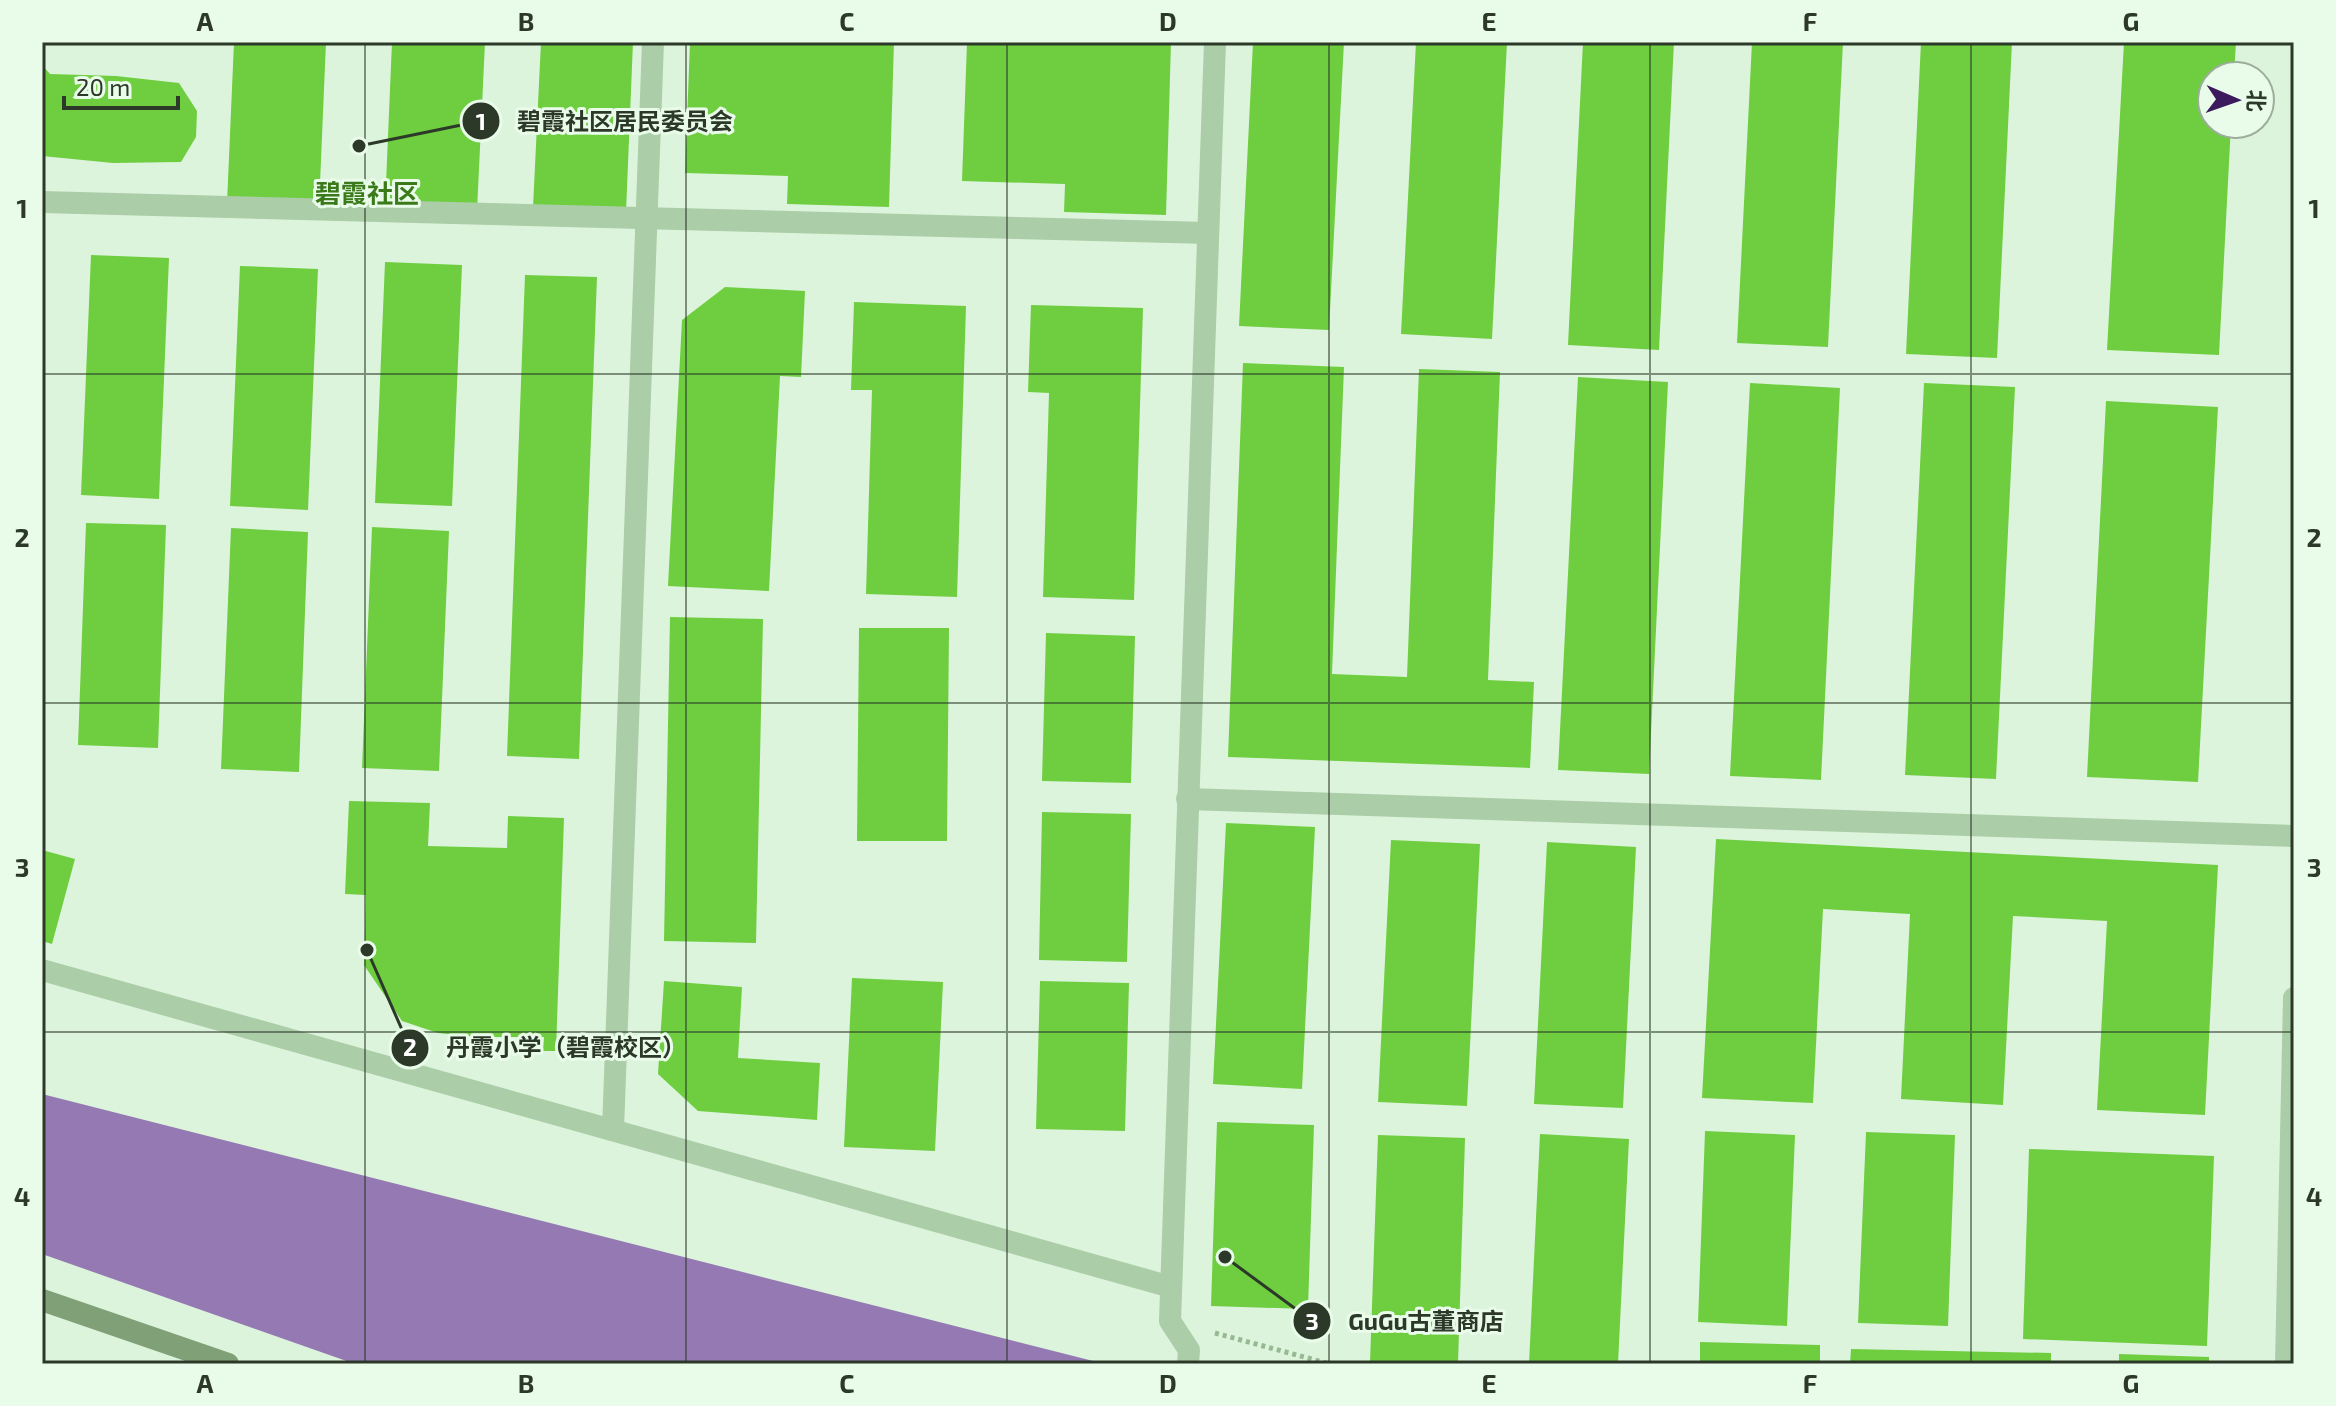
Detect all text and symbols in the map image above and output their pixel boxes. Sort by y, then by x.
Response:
text: A [197,5,214,36]
text: B [518,5,534,36]
text: C [839,5,855,36]
text: D [1159,5,1177,36]
text: E [1481,5,1497,36]
text: F [1803,5,1817,36]
text: G [2123,5,2139,36]
scale bar [64,60,178,110]
north arrow [2196,60,2276,140]
text: 20 m [76,72,130,101]
text: 北 [2244,89,2270,112]
callout: 碧霞社区居民委员会 [461,97,749,145]
text: 1 [476,106,486,135]
text: 碧霞社区居民委员会 [517,106,733,135]
district label: 碧霞社区 [315,177,419,208]
text: 1 [16,192,28,223]
text: 1 [2308,192,2320,223]
text: 2 [14,521,30,552]
text: 2 [2306,521,2322,552]
text: 3 [15,851,29,882]
text: 3 [2307,851,2321,882]
callout: 丹霞小学（碧霞校区） [390,1024,702,1072]
text: 2 [403,1032,417,1061]
text: 丹霞小学（碧霞校区） [446,1032,686,1061]
text: 4 [14,1180,30,1211]
text: 4 [2306,1180,2322,1211]
callout: GuGu古董商店 [1292,1297,1519,1345]
text: 3 [1305,1306,1319,1335]
text: GuGu古董商店 [1348,1306,1504,1335]
text: A [197,1367,214,1398]
text: B [518,1367,534,1398]
text: C [839,1367,855,1398]
text: D [1159,1367,1177,1398]
text: E [1481,1367,1497,1398]
text: F [1803,1367,1817,1398]
text: G [2123,1367,2139,1398]

